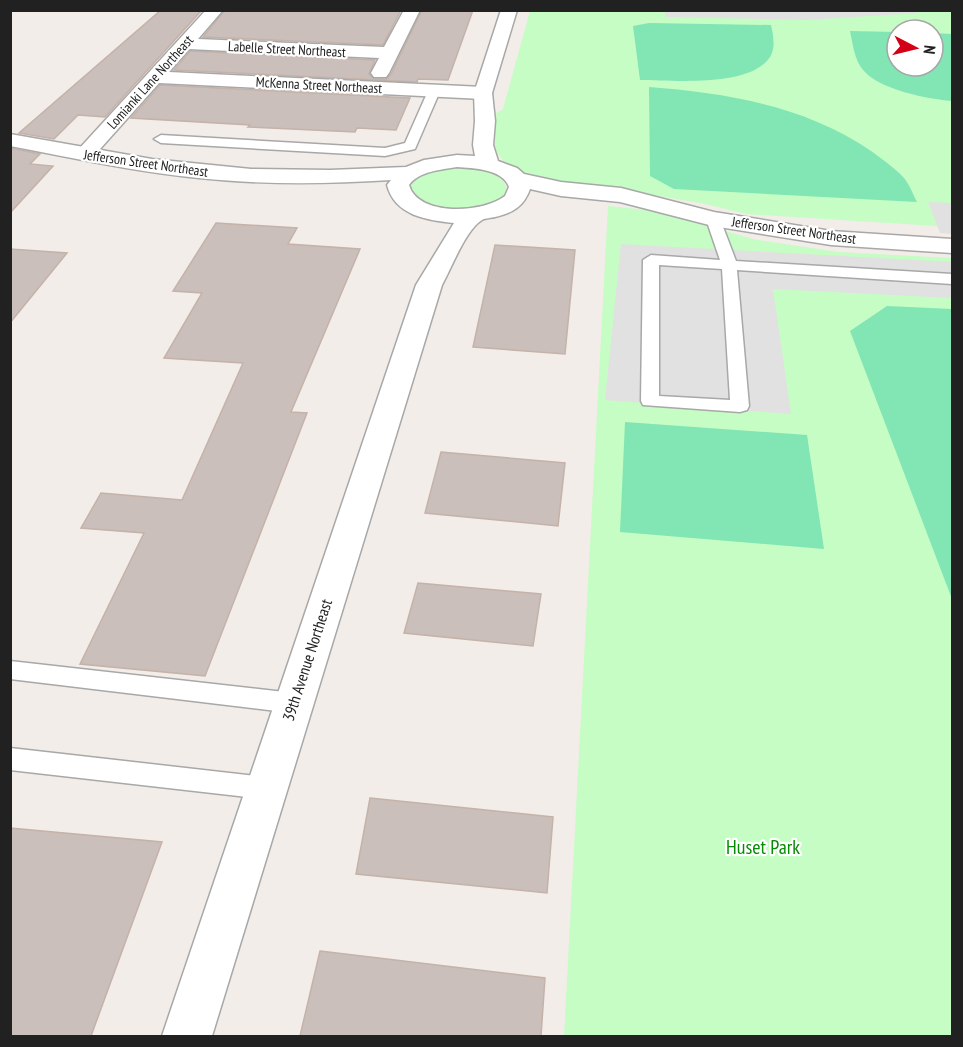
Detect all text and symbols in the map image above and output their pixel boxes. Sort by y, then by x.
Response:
north arrow [885,18,945,78]
street label: Lomianki Lane Northeast [103,31,197,133]
street label: Labelle Street Northeast [228,37,347,61]
text: N [919,44,940,55]
street label: McKenna Street Northeast [255,73,383,97]
street label: Jefferson Street Northeast [82,145,209,181]
street label: Jefferson Street Northeast [730,212,857,248]
street label: 39th Avenue Northeast [278,596,336,724]
park label: Huset Park [726,834,800,860]

